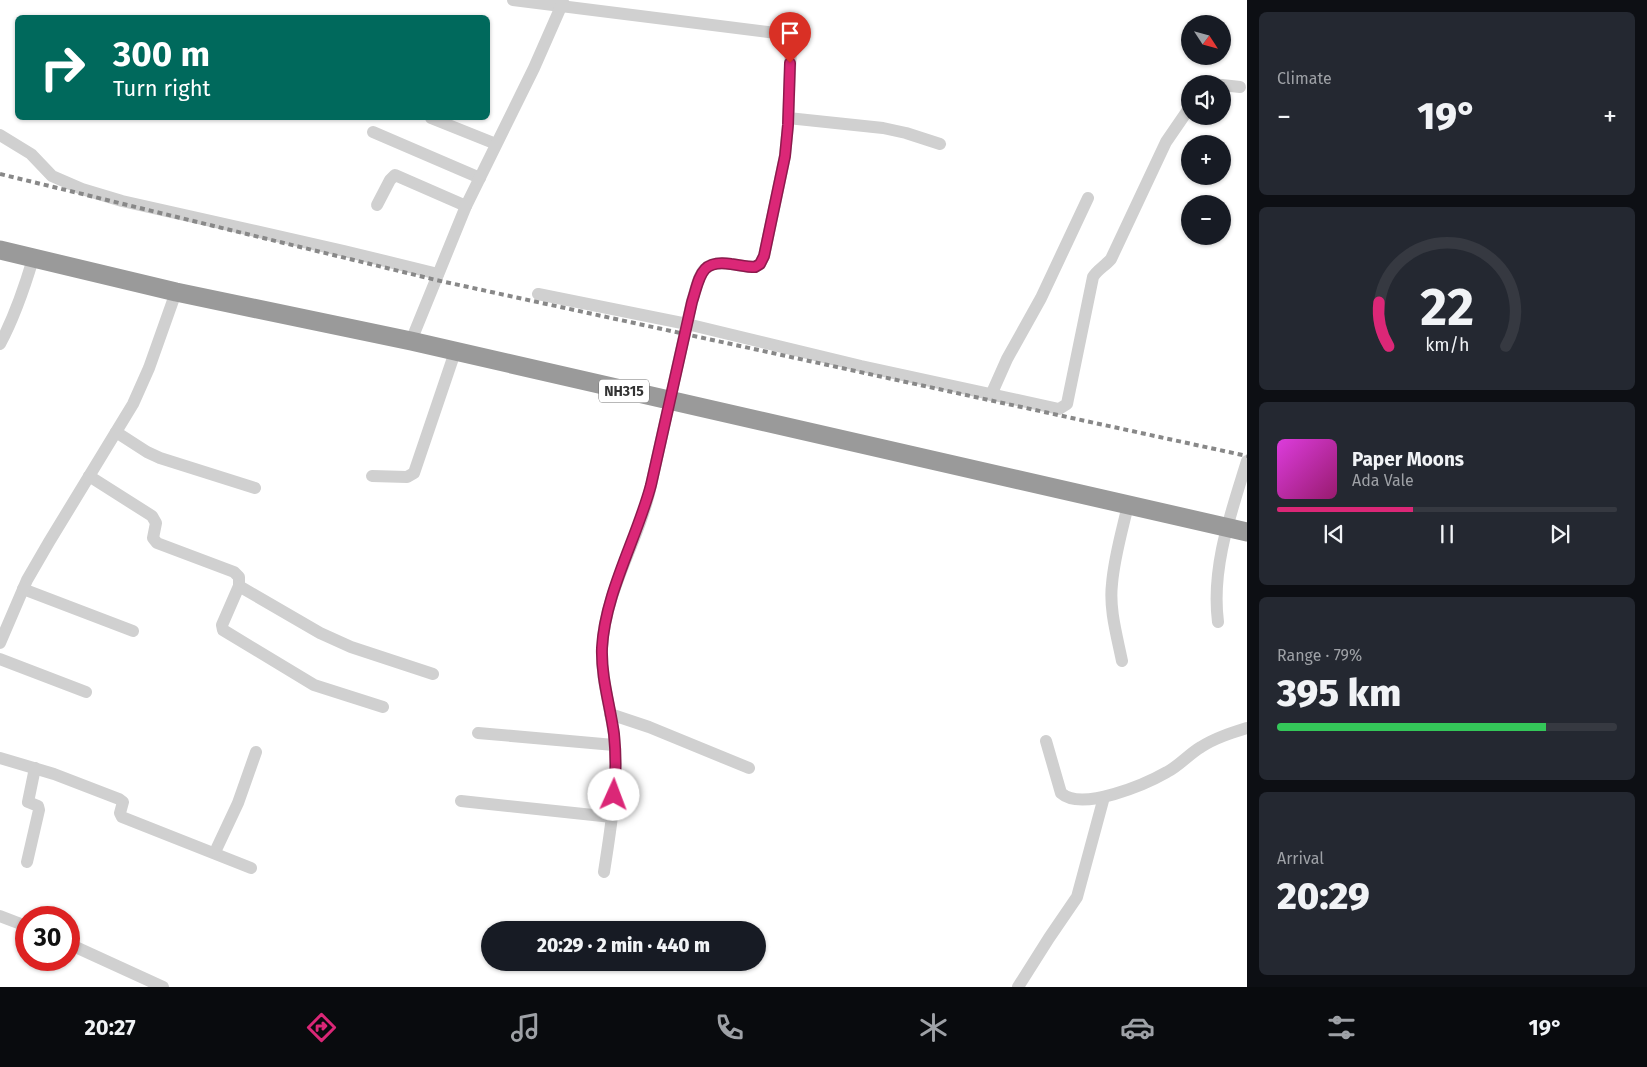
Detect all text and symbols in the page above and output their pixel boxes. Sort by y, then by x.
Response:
pin [769,12,811,63]
north arrow [1181,15,1231,65]
map controls [1181,15,1231,245]
icon: arrive [776,19,804,47]
text: 300 m [113,33,210,75]
icon: right [30,35,95,100]
text: Climate [1277,69,1332,88]
text: Turn right [113,75,210,102]
button: sound [1181,75,1231,125]
text: 19° [1417,93,1477,139]
text: − [1277,100,1291,133]
text: + [1603,100,1617,133]
button: + [1181,135,1231,185]
button: − [1181,195,1231,245]
text: 22 [1420,276,1474,339]
text: km/h [1425,334,1469,356]
road number: NH315 [599,380,649,402]
text: Paper Moons [1352,448,1464,471]
text: Ada Vale [1352,471,1414,490]
icon: previous [1320,520,1348,548]
icon: pause [1433,520,1461,548]
icon: next [1546,520,1574,548]
text: Range · 79% [1277,646,1362,665]
text: 395 km [1277,670,1401,716]
position arrow [587,768,639,820]
text: Arrival [1277,849,1324,868]
text: 20:29 [1277,873,1370,919]
speed limit sign: 30 [15,906,80,971]
text: 20:29 · 2 min · 440 m [537,934,710,957]
icon: directions [304,1010,339,1045]
icon: music [508,1010,543,1045]
icon: phone [712,1010,747,1045]
icon: climate [916,1010,951,1045]
icon: car [1120,1010,1155,1045]
icon: filters [1324,1010,1359,1045]
text: 20:27 [85,1014,135,1041]
text: 19° [1528,1014,1562,1041]

